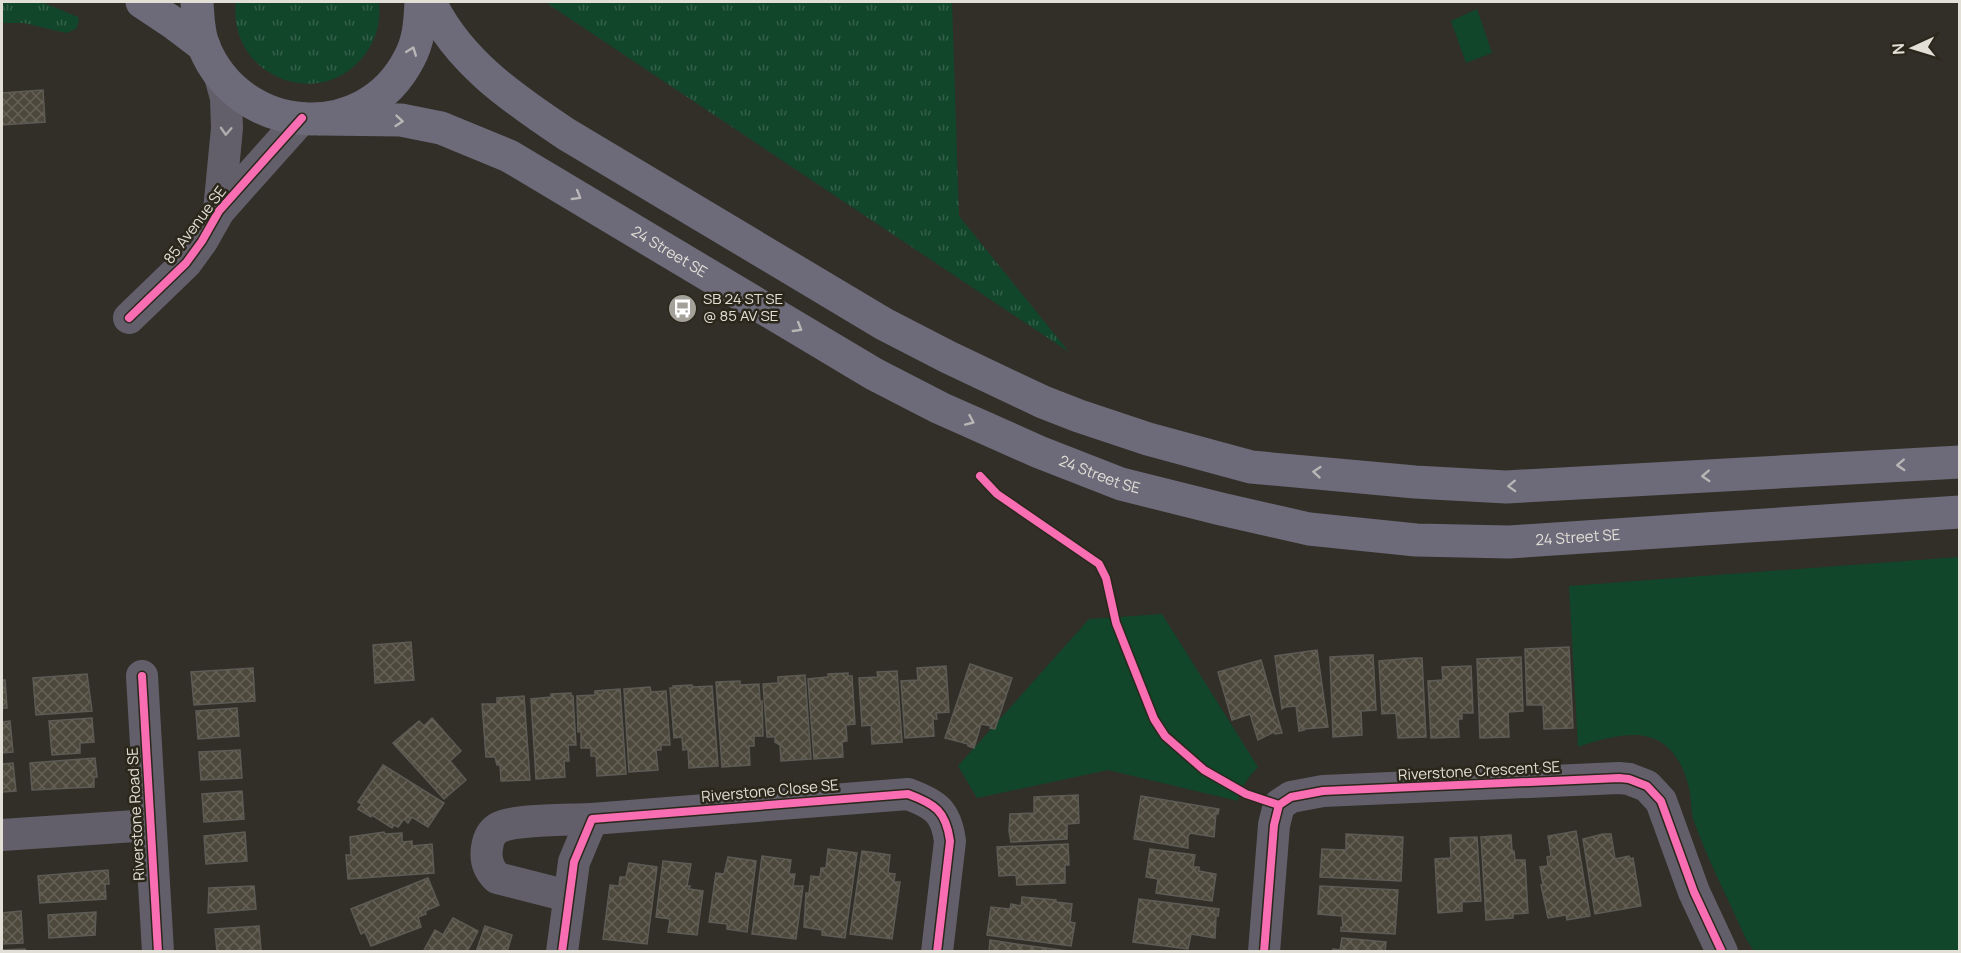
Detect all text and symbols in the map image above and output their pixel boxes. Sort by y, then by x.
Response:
north arrow [1883,18,1943,78]
text: N [1887,43,1909,56]
one-way arrow [405,46,417,57]
one-way arrow [394,114,404,127]
one-way arrow [220,126,233,135]
street label: 85 Avenue SE [158,181,231,268]
one-way arrow [571,189,581,201]
street label: 24 Street SE [628,220,711,282]
place label: SB 24 ST SE @ 85 AV SE [703,288,783,326]
bus stop icon: SB 24 ST SE @ 85 AV SE [666,292,698,324]
one-way arrow [792,321,802,333]
one-way arrow [963,414,974,426]
street label: 24 Street SE [1056,450,1143,498]
one-way arrow [1897,459,1906,472]
one-way arrow [1313,466,1322,479]
one-way arrow [1702,469,1711,482]
one-way arrow [1507,480,1516,493]
street label: 24 Street SE [1535,524,1621,550]
street label: Riverstone Road SE [122,747,149,881]
street label: Riverstone Crescent SE [1397,756,1561,785]
street label: Riverstone Close SE [700,774,839,807]

